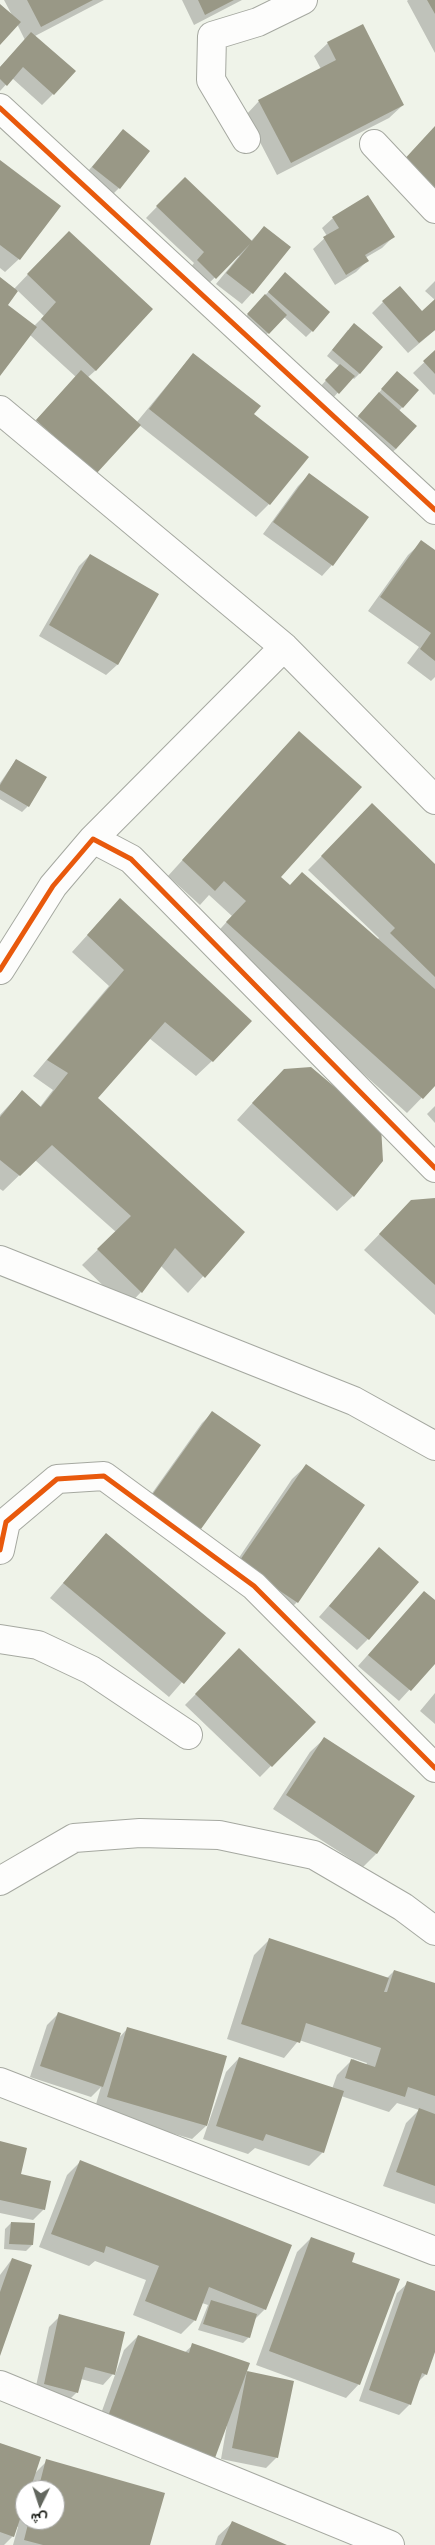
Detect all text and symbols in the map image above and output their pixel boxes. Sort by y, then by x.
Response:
north arrow [15,2480,65,2530]
text: ش [30,2509,48,2530]

